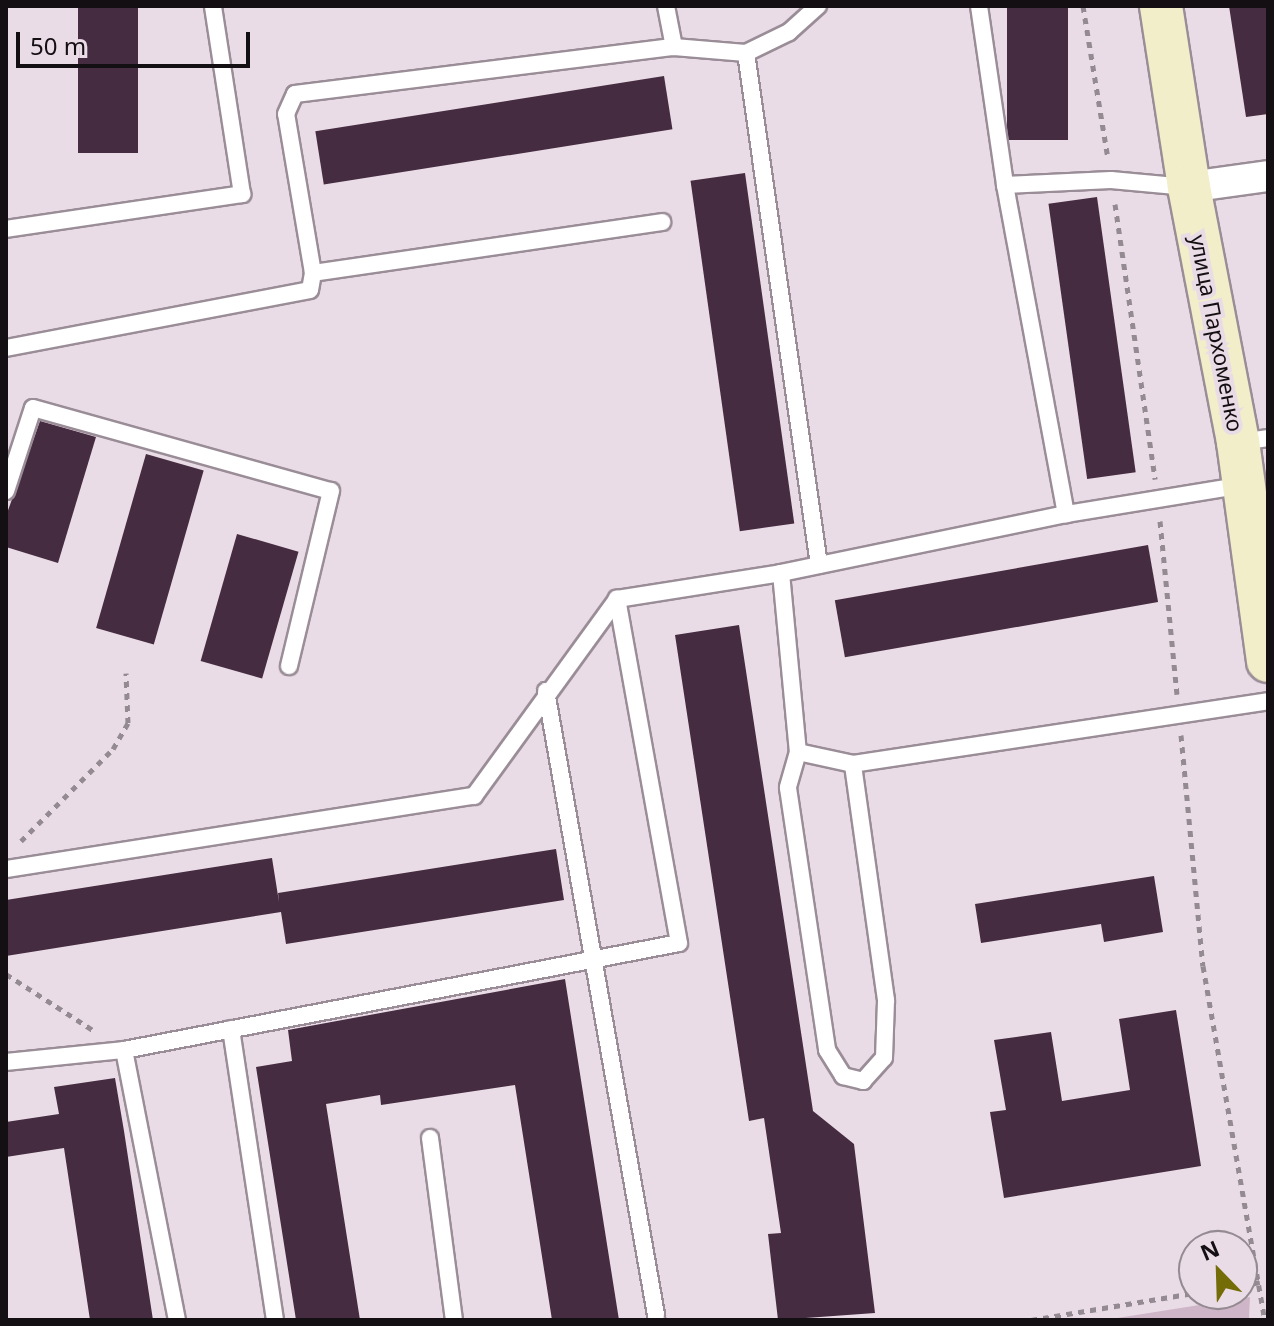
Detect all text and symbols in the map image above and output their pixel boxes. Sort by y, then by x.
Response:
scale bar [20,16,254,66]
text: 50 m [30,29,86,62]
street label: улица Пархоменко [1185,232,1249,434]
north arrow [1178,1230,1258,1310]
text: N [1195,1232,1223,1267]

